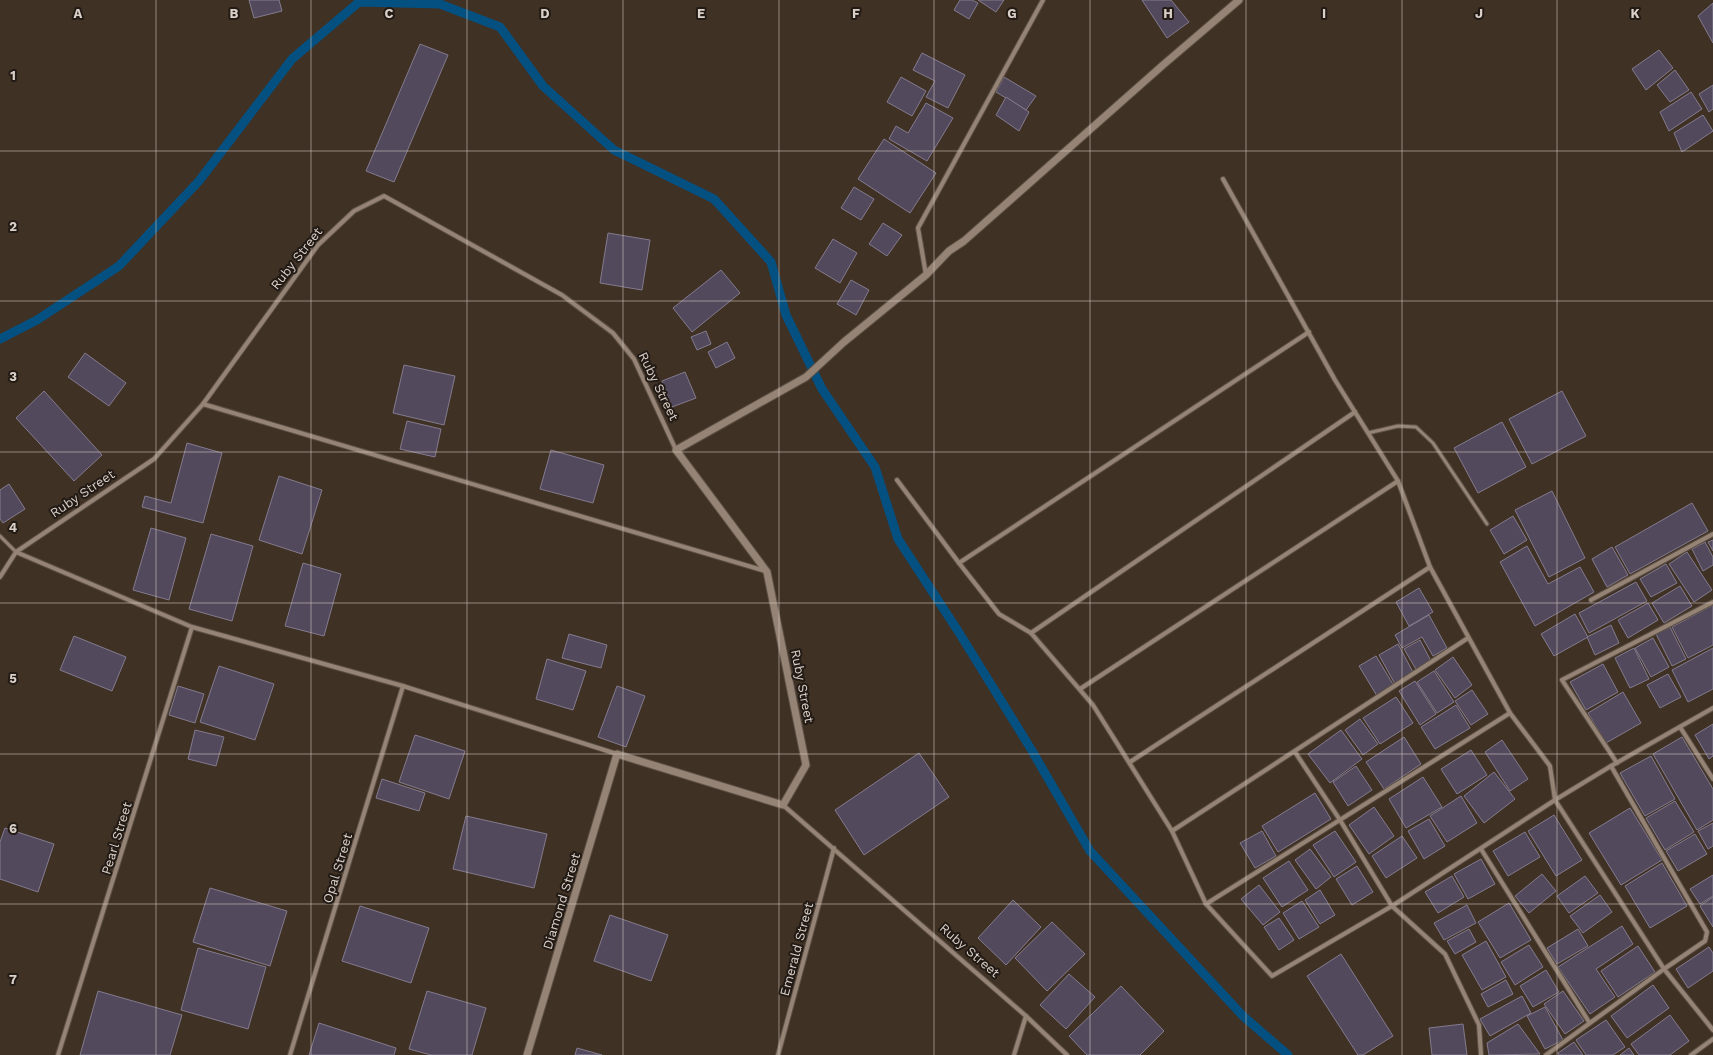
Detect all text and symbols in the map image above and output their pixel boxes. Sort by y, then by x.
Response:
text: A [74,6,83,21]
text: B [230,6,239,21]
text: C [385,6,394,21]
text: D [540,6,550,21]
text: E [697,6,705,21]
text: F [852,6,860,21]
text: G [1007,6,1017,21]
text: H [1163,6,1173,21]
text: I [1322,6,1326,21]
text: J [1475,6,1483,21]
text: K [1630,6,1640,21]
text: 1 [10,68,16,83]
text: 2 [9,219,17,234]
street label: Ruby Street [268,224,326,292]
street label: Ruby Street [635,349,682,423]
text: 3 [9,369,17,384]
street label: Ruby Street [47,466,118,520]
text: 4 [9,520,18,535]
street label: Ruby Street [788,648,817,725]
text: 5 [9,671,17,686]
street label: Pearl Street [98,800,135,876]
text: 6 [9,821,17,836]
street label: Opal Street [320,831,355,905]
street label: Diamond Street [540,851,583,951]
street label: Emerald Street [777,900,816,998]
street label: Ruby Street [937,920,1003,981]
text: 7 [9,972,17,987]

